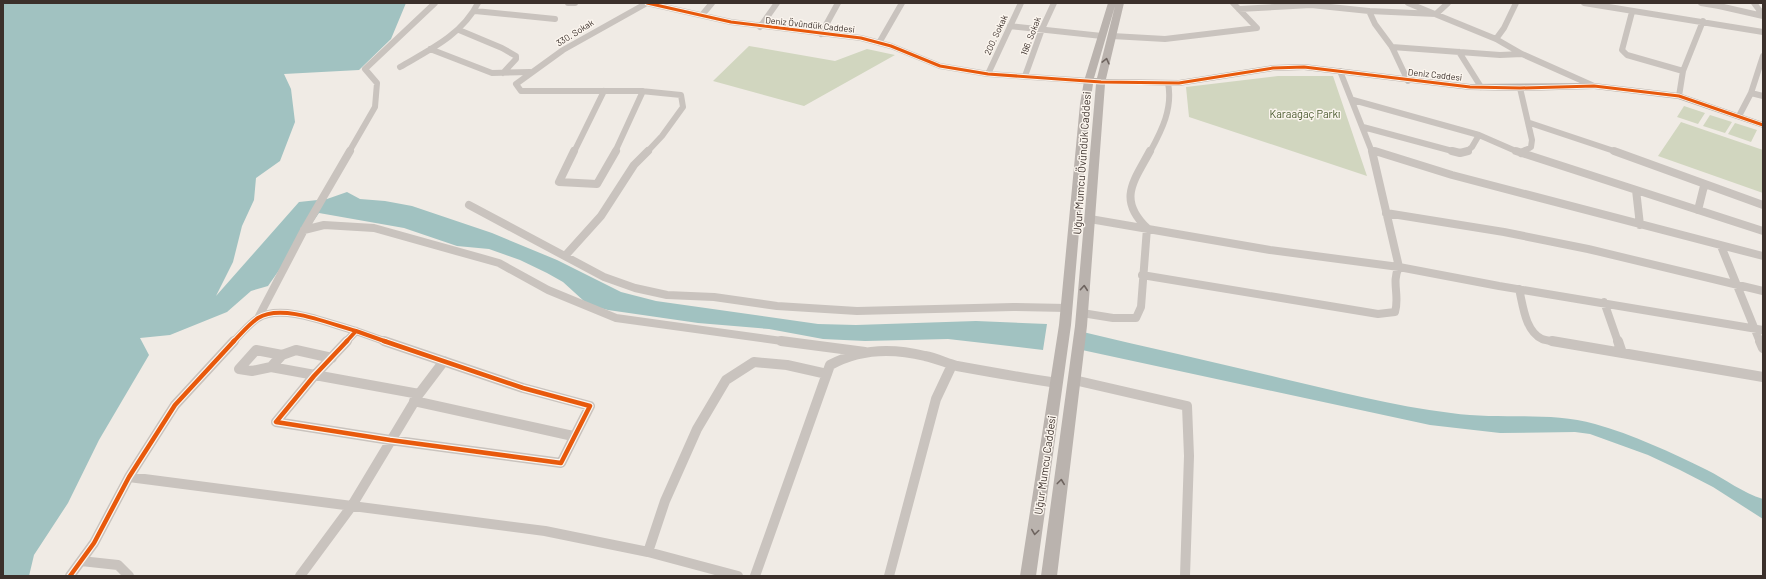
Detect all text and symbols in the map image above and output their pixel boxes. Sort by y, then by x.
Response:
street label: 200. Sokak [981,13,1010,57]
street label: Deniz Övündük Caddesi [765,14,855,35]
street label: 196. Sokak [1018,15,1043,57]
street label: 330. Sokak [554,16,596,48]
one-way arrow [1102,58,1110,64]
street label: Deniz Caddesi [1407,66,1463,83]
street label: Uğur Mumcu Övündük Caddesi [1069,91,1093,235]
park label: Karaağaç Parkı [1270,107,1340,120]
one-way arrow [1080,284,1089,291]
street label: Uğur Mumcu Caddesi [1031,414,1058,515]
one-way arrow [1056,479,1065,485]
one-way arrow [1031,528,1040,535]

